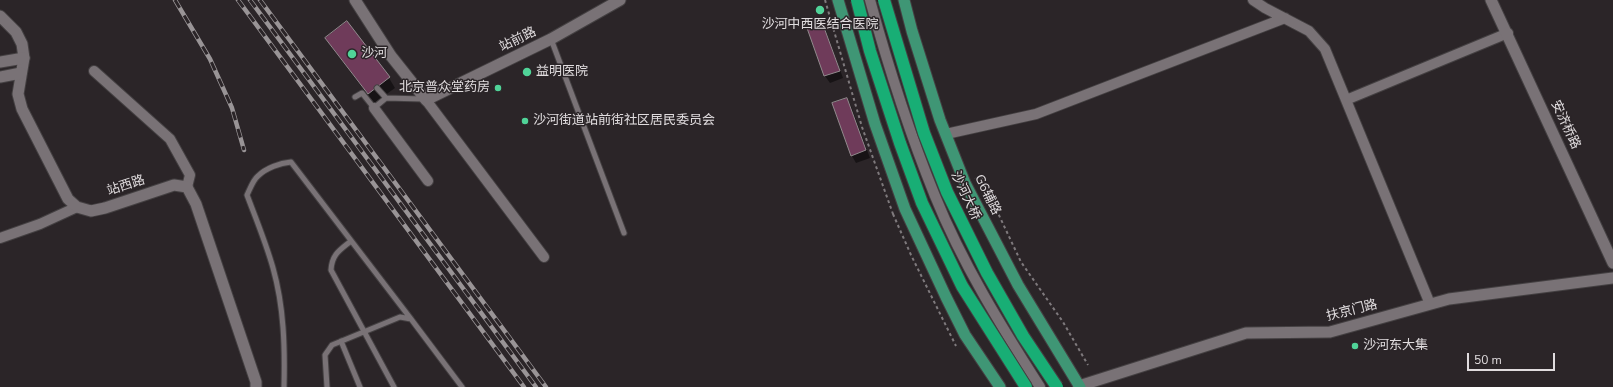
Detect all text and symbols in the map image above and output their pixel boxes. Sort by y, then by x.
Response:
marker: 沙河中西医结合医院 [814,4,826,16]
place label: 沙河中西医结合医院 [762,17,878,33]
street label: 站前路 [497,24,539,56]
place label: 沙河 [361,46,387,62]
marker: 沙河 [346,48,358,60]
place label: 益明医院 [536,64,588,80]
marker: 益明医院 [521,66,533,78]
place label: 北京普众堂药房 [399,80,490,96]
marker: 北京普众堂药房 [493,83,503,93]
street label: 安济桥路 [1547,98,1583,152]
place label: 沙河街道站前街社区居民委员会 [533,113,715,129]
marker: 沙河街道站前街社区居民委员会 [520,116,530,126]
street label: 沙河大桥 [947,169,983,223]
street label: G6辅路 [971,172,1003,218]
street label: 站西路 [105,173,147,199]
street label: 扶京门路 [1325,297,1379,325]
place label: 沙河东大集 [1363,338,1428,354]
marker: 沙河东大集 [1350,341,1360,351]
scale bar [1469,345,1557,371]
text: 50 m [1474,352,1502,368]

